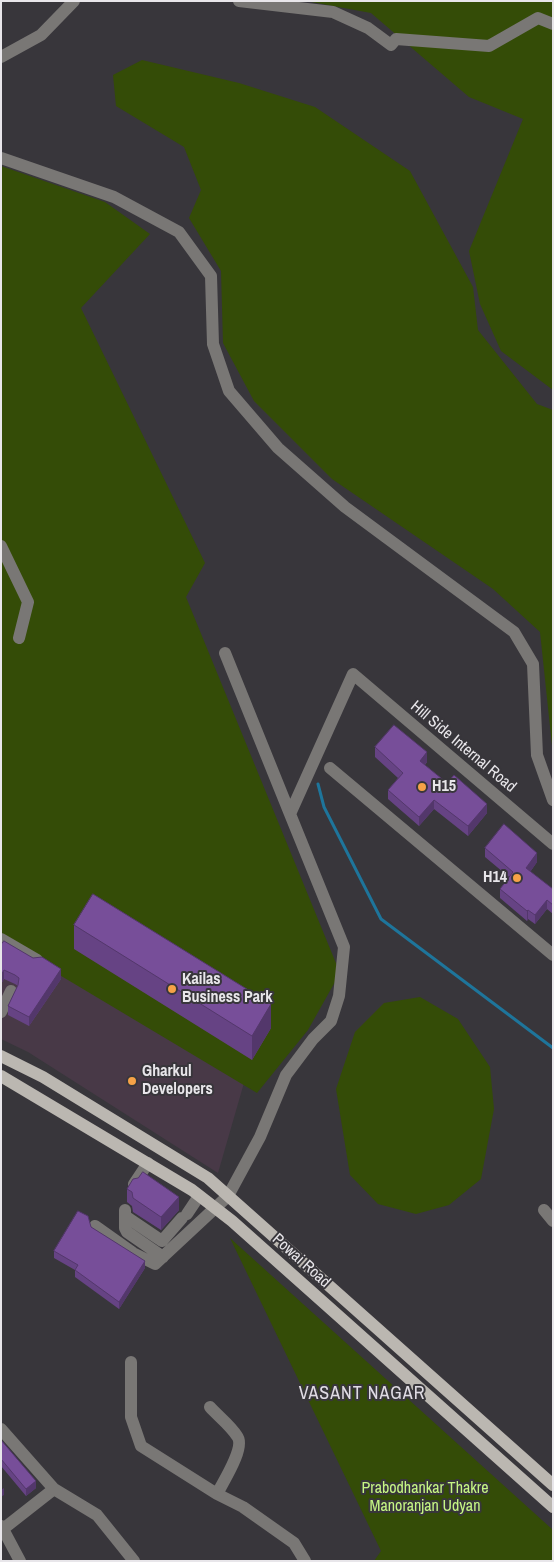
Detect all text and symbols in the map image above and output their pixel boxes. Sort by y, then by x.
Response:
street label: Hill Side Internal Road [406,697,520,797]
place label: H15 [432,777,456,797]
marker: H15 [416,781,428,793]
place label: H14 [483,868,507,888]
marker: H14 [511,872,523,884]
place label: Kailas Business Park [182,970,272,1008]
marker: Kailas Business Park [166,983,178,995]
place label: Gharkul Developers [142,1062,213,1100]
marker: Gharkul Developers [126,1075,138,1087]
street label: Powai Road [268,1230,334,1292]
district label: VASANT NAGAR [297,1383,427,1405]
park label: Prabodhankar Thakre Manoranjan Udyan [362,1479,488,1517]

